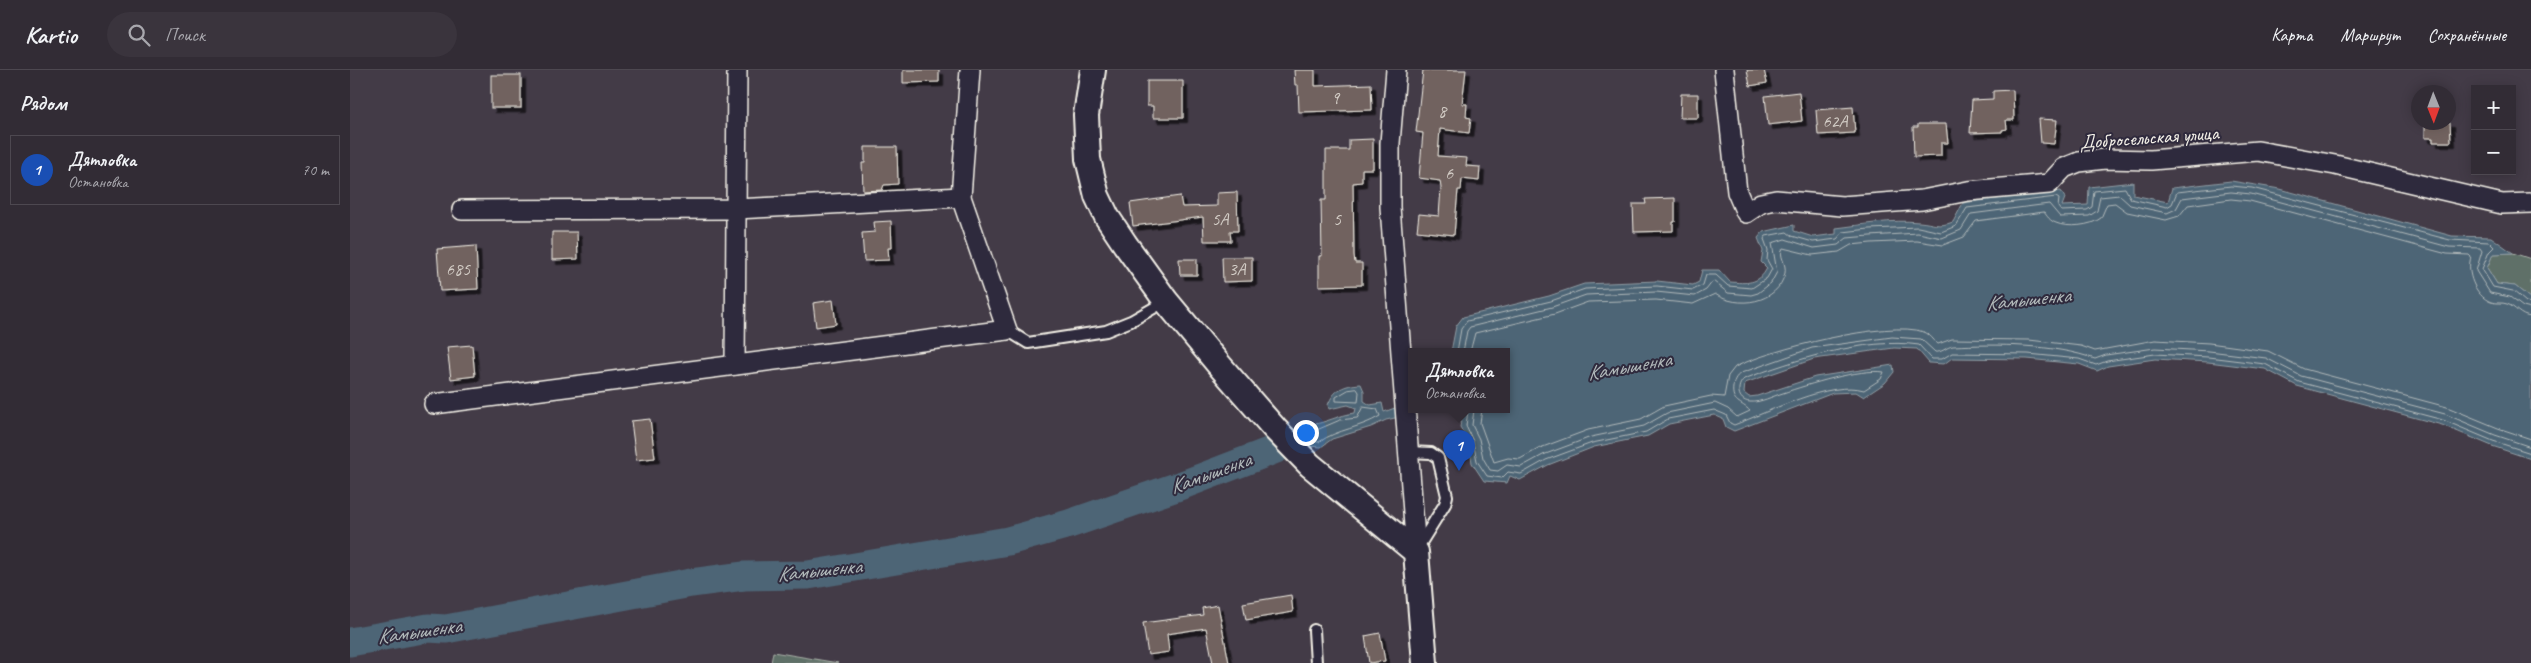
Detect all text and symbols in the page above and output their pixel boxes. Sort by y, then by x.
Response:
search box [107,12,457,57]
text: Kartio [25,20,77,50]
icon: search [125,21,153,49]
text: Поиск [165,23,205,47]
text: Карта [2271,24,2312,46]
text: Маршрут [2340,24,2400,46]
text: Сохранённые [2428,24,2506,46]
north arrow [2411,85,2456,130]
map controls [2471,85,2516,175]
button: + [2471,85,2516,130]
house number: 9 [1331,87,1341,109]
text: Рядом [20,90,67,116]
house number: 8 [1438,100,1448,122]
house number: 62А [1822,110,1849,132]
street label: Добросельская улица [2079,120,2221,155]
button: − [2471,130,2516,175]
text: Дятловка [68,148,136,172]
text: 1 [33,160,41,180]
text: 70 m [302,160,329,180]
house number: 6 [1445,162,1454,184]
text: Остановка [68,172,128,192]
house number: 5А [1211,208,1230,230]
house number: 5 [1333,208,1342,230]
house number: 685 [446,258,471,280]
house number: 3А [1228,258,1247,280]
water label: Камышенка [1985,281,2074,316]
water label: Камышенка [1585,345,1675,386]
popup [1408,348,1510,413]
text: Дятловка [1425,359,1493,383]
text: Остановка [1425,383,1485,403]
your location [1293,420,1319,446]
pin: 1 [1443,430,1475,471]
water label: Камышенка [1166,445,1257,500]
water label: Камышенка [776,552,865,587]
water label: Камышенка [375,612,465,650]

